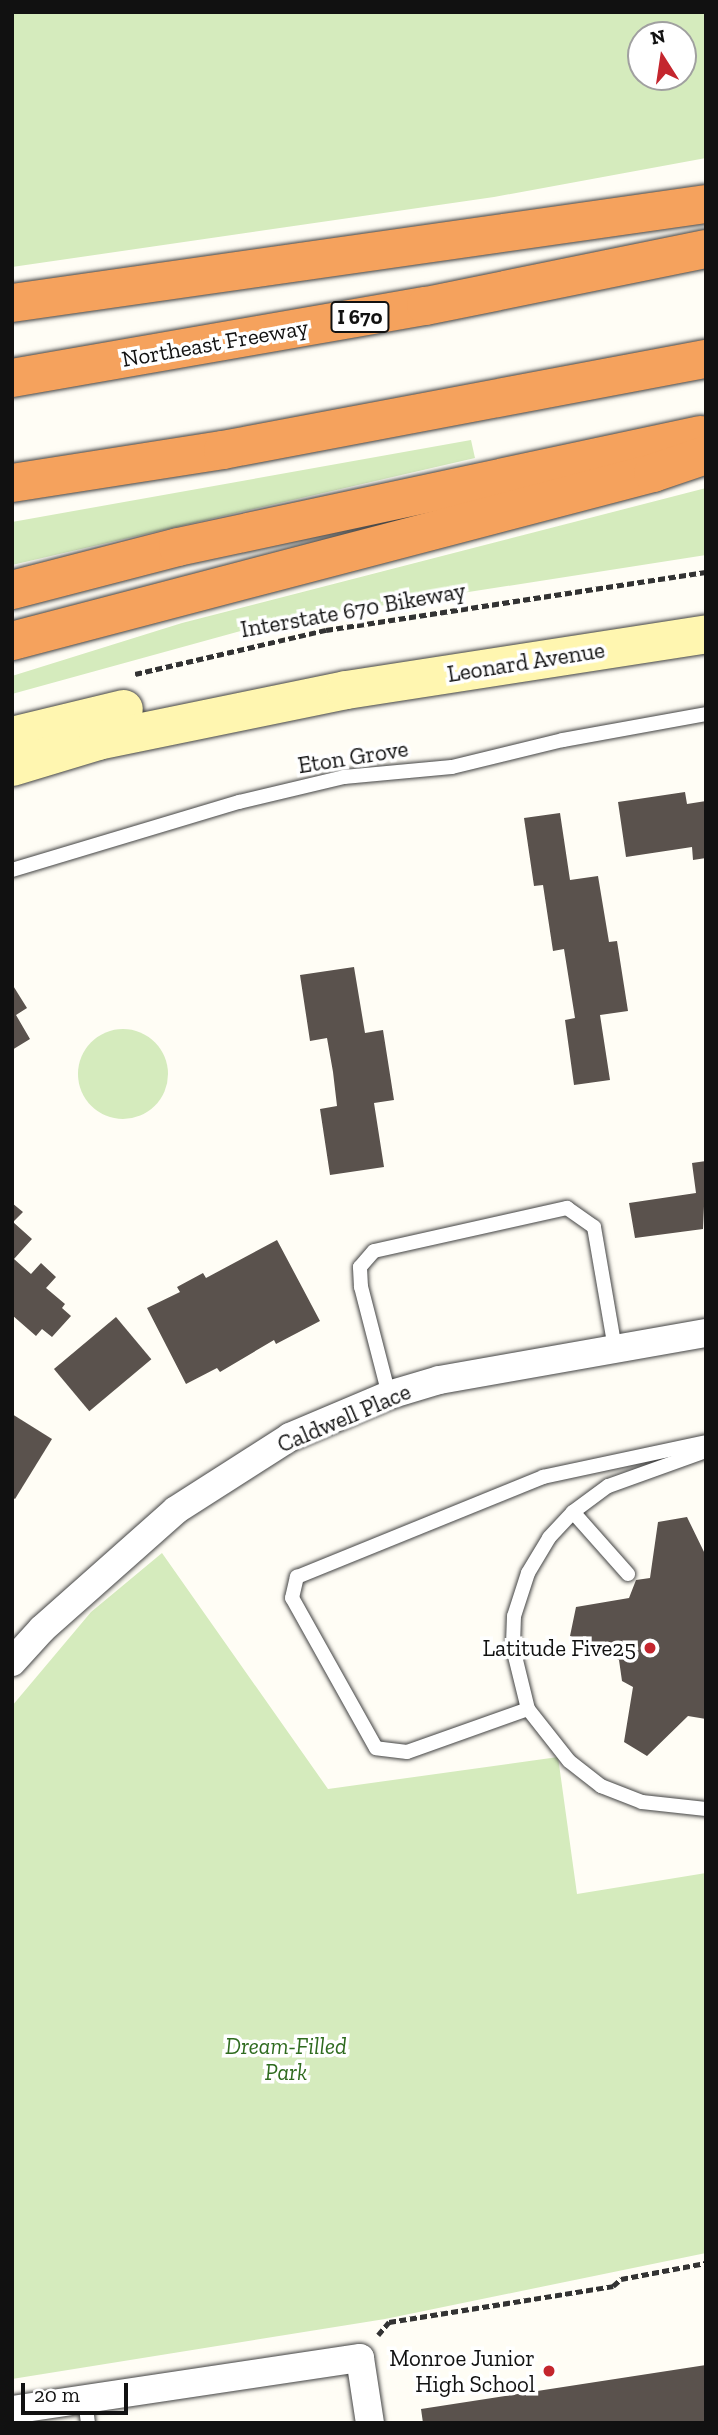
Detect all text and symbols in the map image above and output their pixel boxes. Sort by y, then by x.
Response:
north arrow [627,21,697,91]
text: N [648,24,667,50]
road number: I 670 [330,300,390,334]
street label: Northeast Freeway [120,313,310,373]
street label: Interstate 670 Bikeway [238,577,468,643]
street label: Leonard Avenue [445,636,607,688]
street label: Eton Grove [296,735,410,779]
street label: Caldwell Place [273,1378,415,1458]
place label: Latitude Five25 [483,1634,636,1662]
marker: Latitude Five25 [642,1640,658,1656]
park label: Dream-Filled Park [225,2032,347,2086]
place label: Monroe Junior High School [389,2344,535,2398]
marker: Monroe Junior High School [541,2363,557,2379]
scale bar [24,2368,131,2412]
text: 20 m [34,2382,80,2407]

